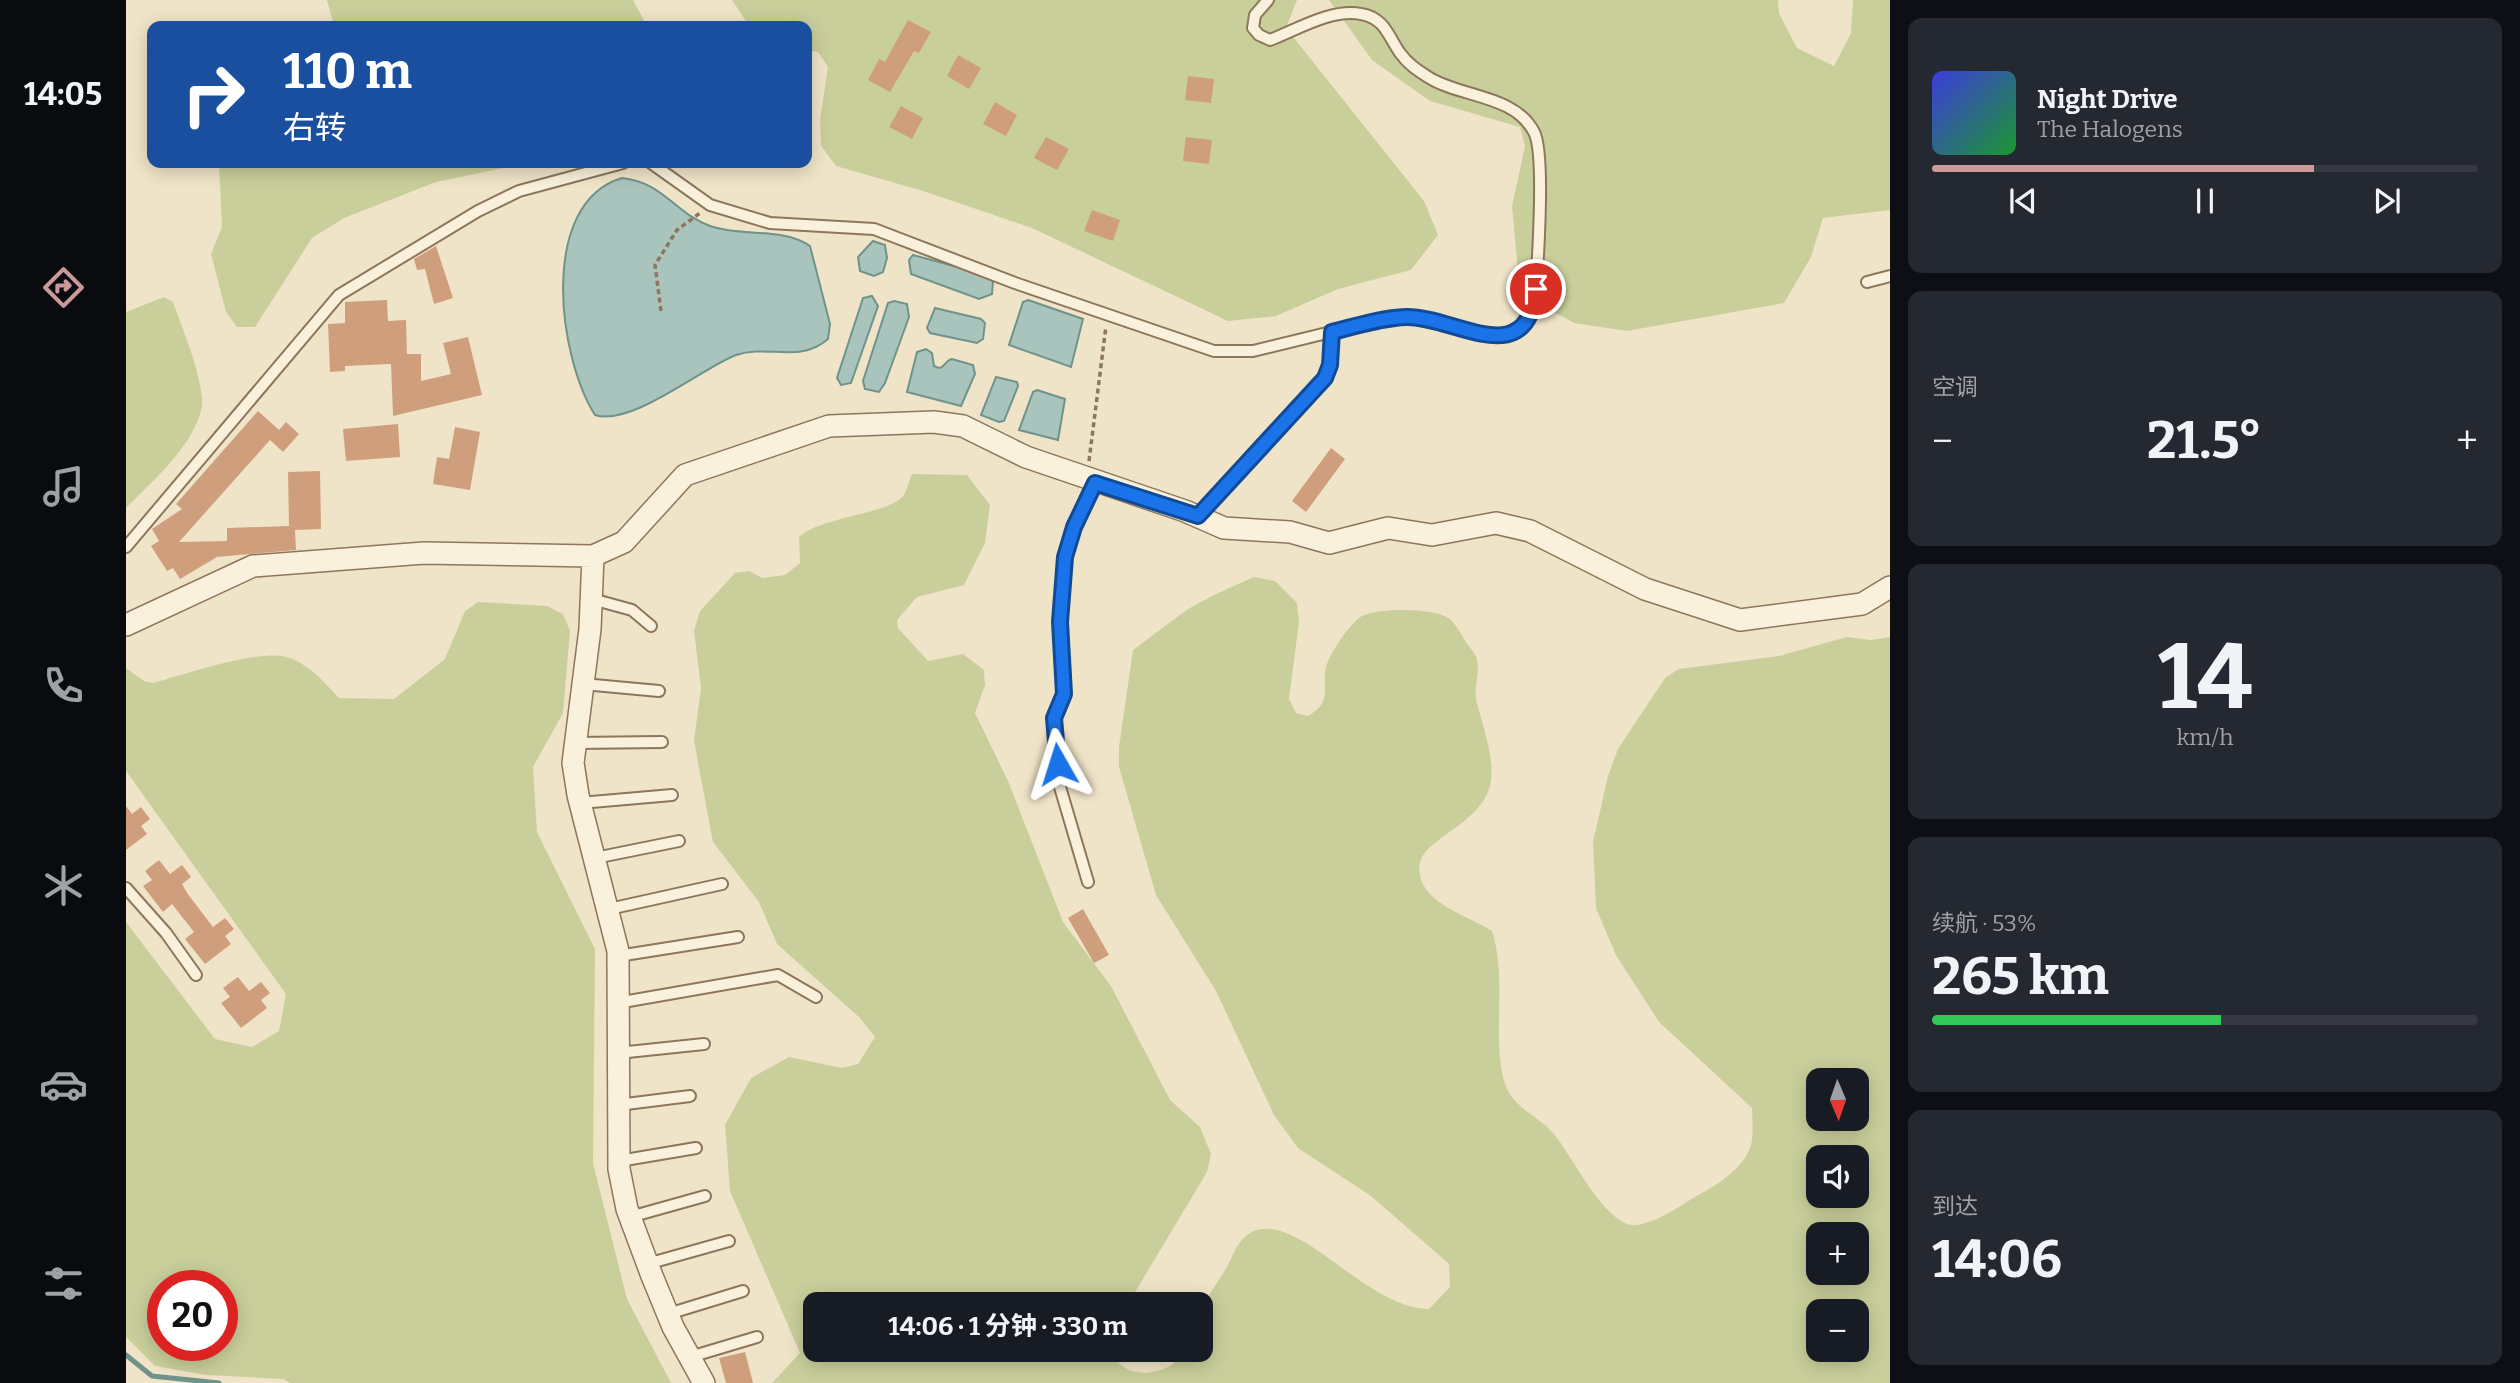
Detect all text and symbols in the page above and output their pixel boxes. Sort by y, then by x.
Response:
text: 110 m [283,42,412,101]
icon: right [168,49,259,140]
text: 14:05 [24,75,102,113]
text: Night Drive [2037,84,2178,115]
text: 右转 [283,109,347,147]
text: The Halogens [2037,115,2183,143]
icon: previous [2004,182,2042,220]
icon: pause [2186,182,2224,220]
icon: next [2368,182,2406,220]
pin [1506,259,1566,319]
icon: directions [39,263,88,312]
icon: arrive [1517,270,1555,308]
text: 空调 [1932,373,1978,401]
text: 21.5° [2147,409,2262,472]
text: − [1932,418,1953,464]
text: + [2456,418,2478,464]
icon: music [39,462,88,511]
text: 14 [2158,623,2252,732]
icon: phone [39,661,88,710]
text: km/h [2177,723,2233,751]
position arrow [1021,727,1095,801]
icon: climate [39,861,88,910]
text: 续航 · 53% [1932,909,2036,937]
text: 265 km [1932,945,2109,1008]
icon: car [39,1060,88,1109]
north arrow [1806,1068,1869,1130]
map controls [1806,1068,1869,1362]
button: sound [1806,1145,1869,1208]
text: 到达 [1932,1192,1978,1220]
button: + [1806,1222,1869,1285]
text: 14:06 [1932,1228,2062,1291]
icon: filters [39,1259,88,1308]
speed limit sign: 20 [147,1270,238,1361]
button: − [1806,1299,1869,1362]
text: 14:06 · 1 分钟 · 330 m [888,1311,1128,1342]

